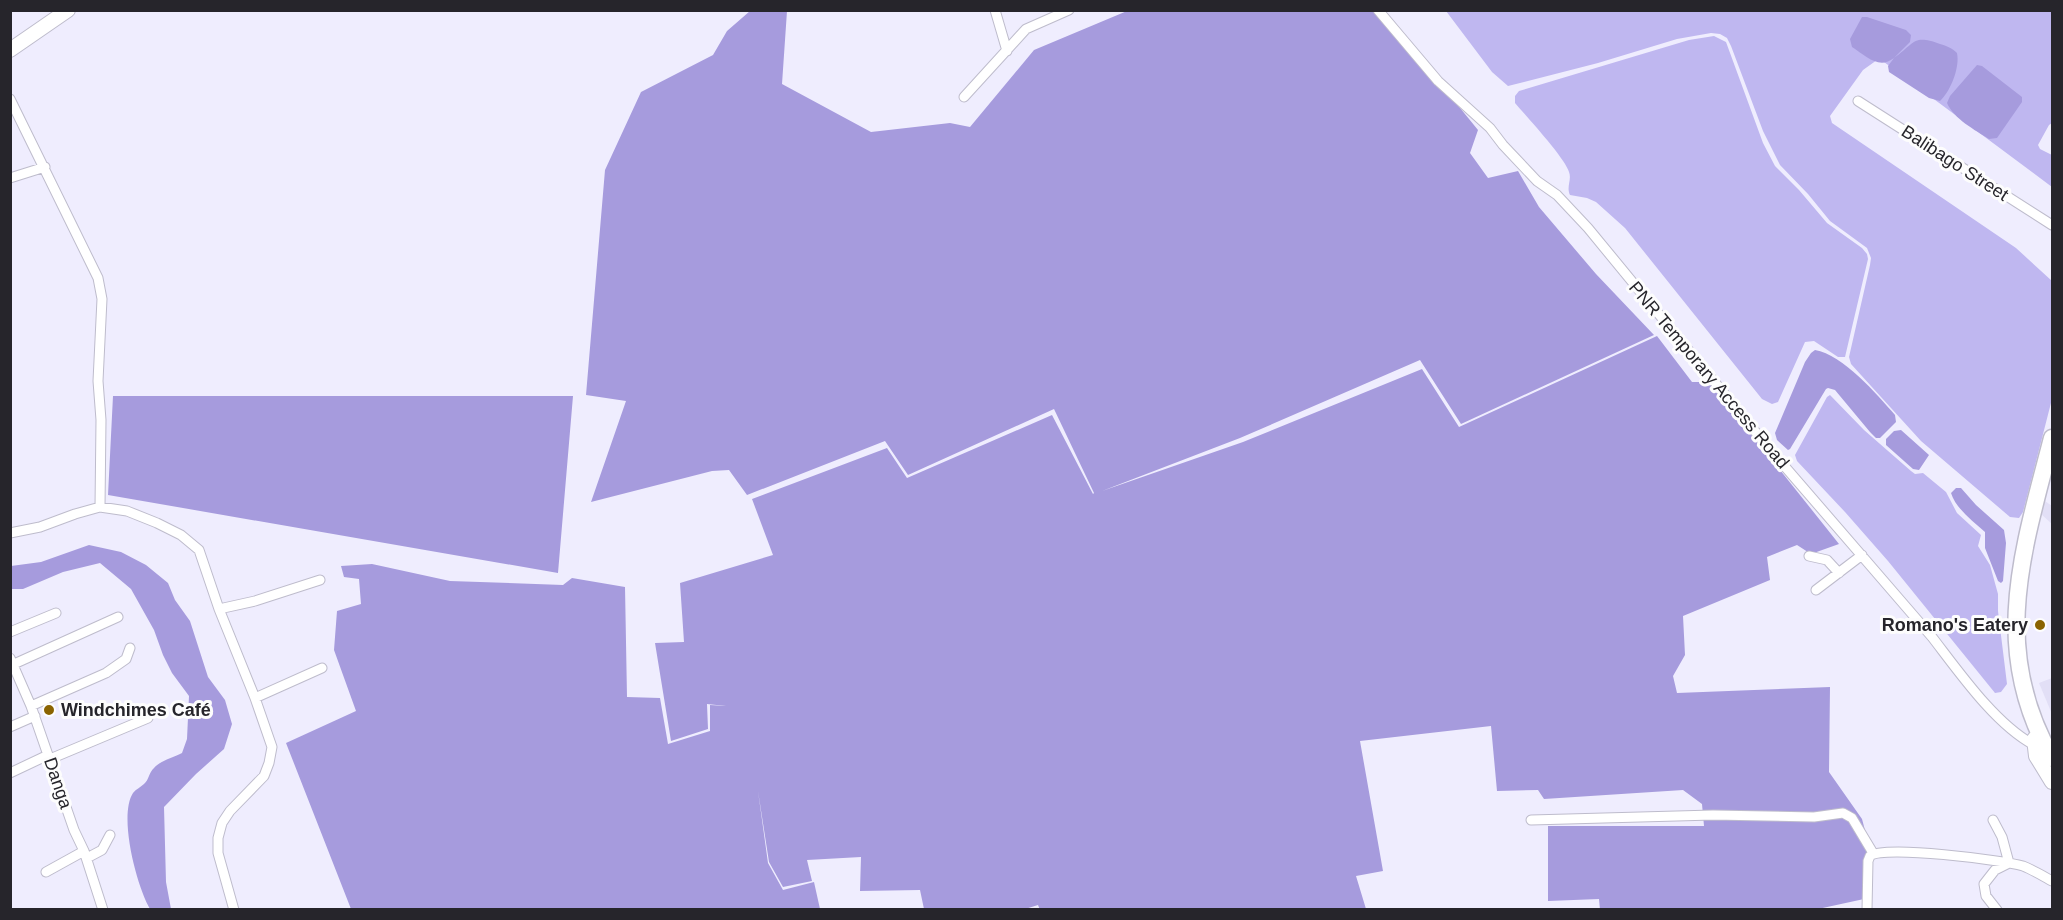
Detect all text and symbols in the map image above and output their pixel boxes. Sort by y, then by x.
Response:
street label: Balibago Street [1898,121,2012,205]
street label: PNR Temporary Access Road [1625,278,1793,472]
place label: Romano's Eatery [1882,615,2028,635]
marker: Romano's Eatery [2033,618,2047,632]
place label: Windchimes Café [61,700,211,720]
marker: Windchimes Café [42,703,56,717]
street label: Danga [40,755,76,812]

